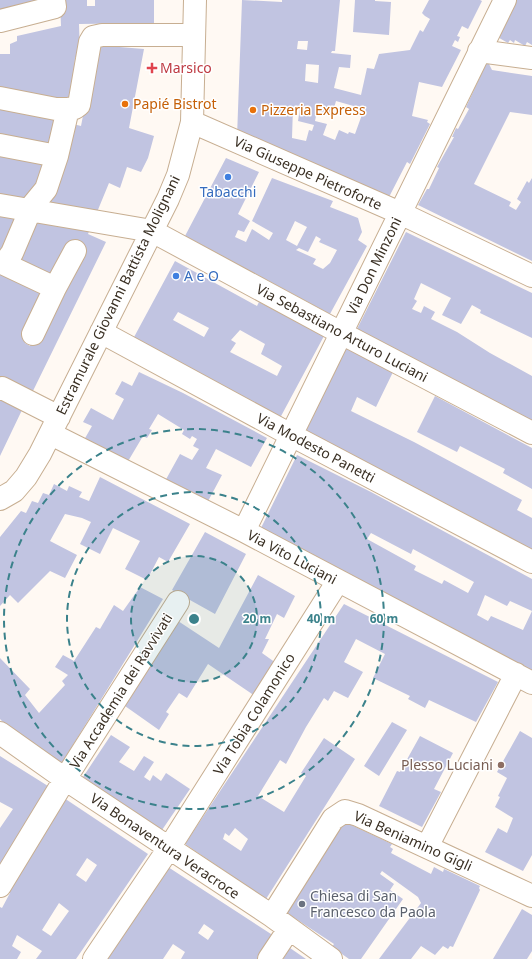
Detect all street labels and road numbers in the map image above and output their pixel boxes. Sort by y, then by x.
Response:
street label: Via Giuseppe Pietroforte [231,131,385,214]
street label: Estramurale Giovanni Battista Molignani [51,172,184,418]
street label: Via Don Minzoni [342,214,405,318]
street label: Via Sebastiano Arturo Luciani [253,279,431,386]
street label: Via Modesto Panetti [254,408,379,487]
street label: Via Vito Luciani [244,525,340,588]
street label: Via Accademia dei Ravvivati [65,609,176,772]
street label: Via Tobia Colamonico [208,649,299,778]
street label: Via Bonaventura Veracroce [87,788,244,903]
street label: Via Beniamino Gigli [351,806,475,875]

